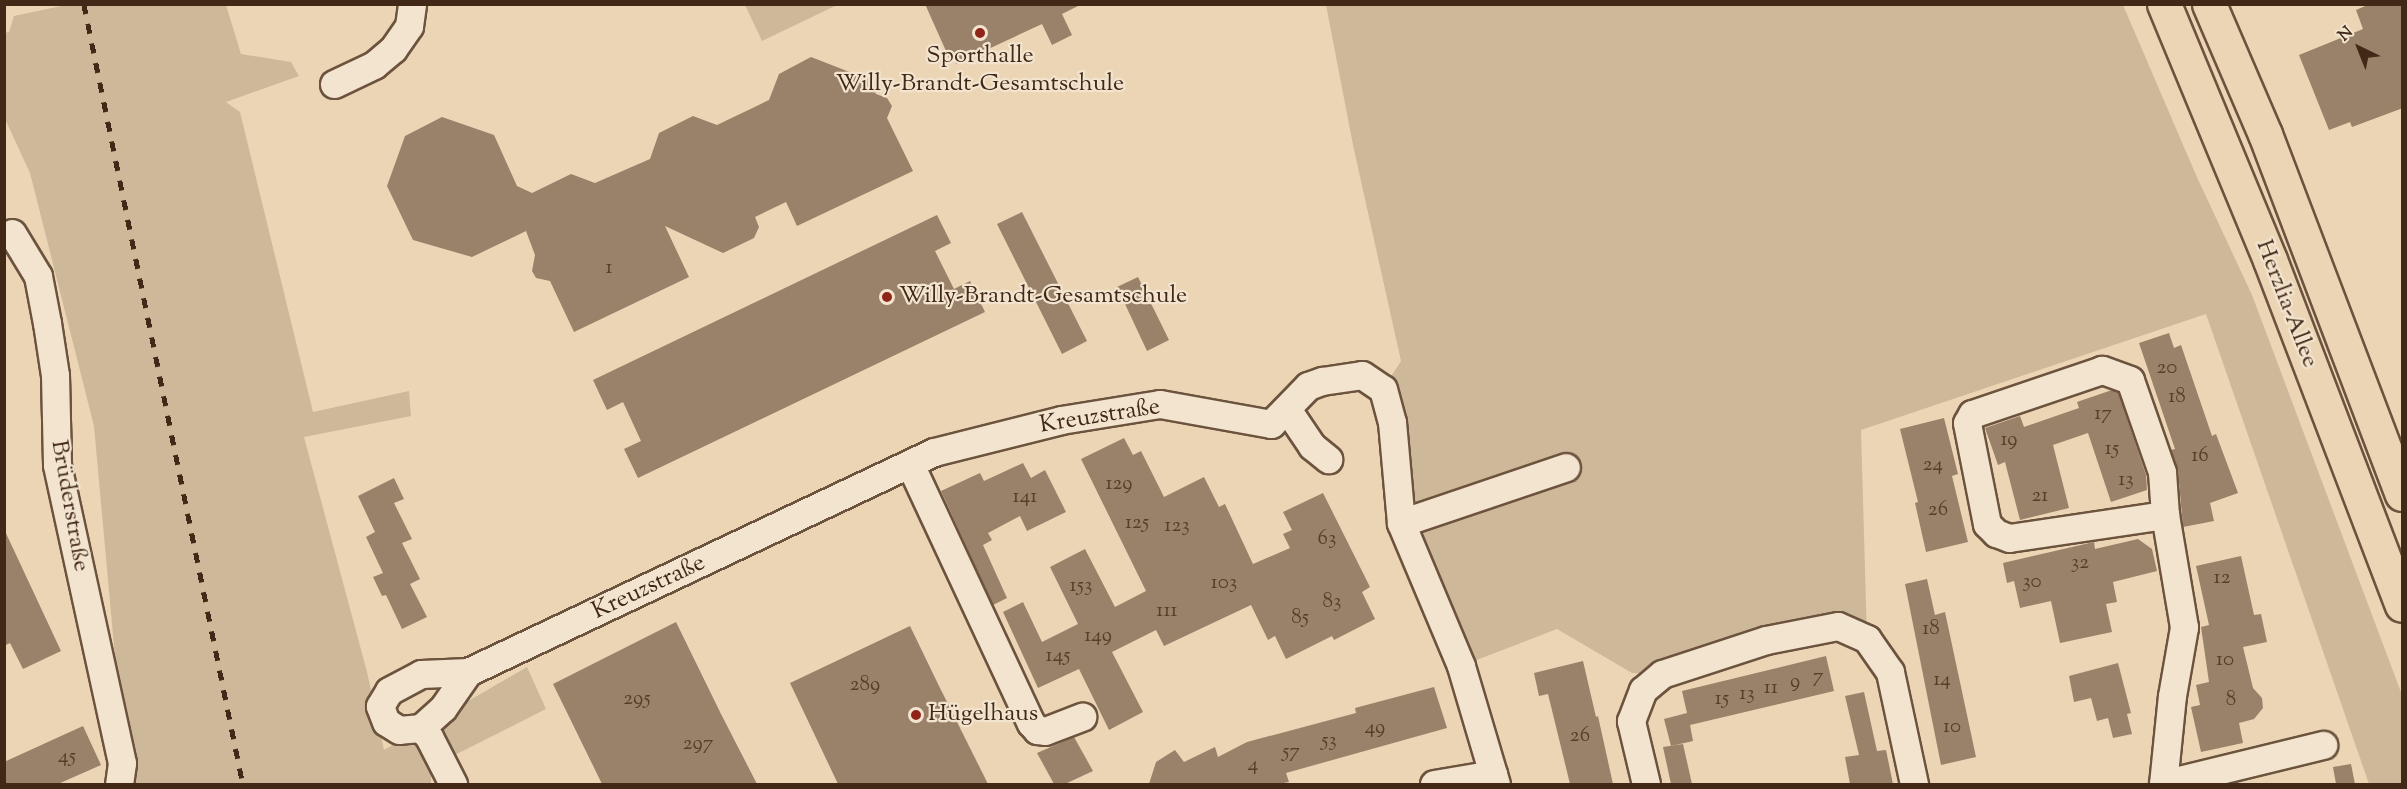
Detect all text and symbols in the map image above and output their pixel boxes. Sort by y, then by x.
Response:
north arrow [2329,18,2389,78]
text: N [2334,22,2359,47]
marker: Sporthalle Willy-Brandt-Gesamtschule [973,26,987,40]
place label: Sporthalle Willy-Brandt-Gesamtschule [836,43,1124,99]
street label: Herzlia-Allee [2248,236,2324,372]
house number: 1 [605,255,613,281]
place label: Willy-Brandt-Gesamtschule [899,283,1187,311]
marker: Willy-Brandt-Gesamtschule [880,290,894,304]
house number: 20 [2157,355,2177,381]
house number: 18 [2168,384,2186,410]
street label: Kreuzstraße [1038,393,1162,441]
house number: 17 [2094,401,2112,427]
house number: 19 [2000,427,2018,453]
house number: 15 [2105,436,2119,462]
street label: Brüderstraße [43,438,95,574]
house number: 16 [2191,443,2209,469]
house number: 24 [1923,452,1943,478]
house number: 13 [2118,467,2134,493]
house number: 129 [1105,471,1133,497]
house number: 21 [2032,483,2048,509]
house number: 141 [1013,484,1037,510]
house number: 26 [1928,497,1948,523]
house number: 125 [1125,510,1149,536]
house number: 123 [1164,513,1190,539]
house number: 63 [1318,526,1336,552]
street label: Kreuzstraße [588,549,710,627]
house number: 32 [2071,550,2089,576]
house number: 12 [2214,565,2230,591]
house number: 30 [2022,569,2042,595]
house number: 103 [1211,570,1237,596]
house number: 153 [1070,573,1092,599]
house number: 83 [1323,589,1341,615]
house number: 111 [1156,598,1178,624]
house number: 85 [1291,605,1309,631]
house number: 18 [1922,616,1940,642]
house number: 149 [1084,623,1112,649]
house number: 145 [1046,643,1070,669]
house number: 10 [2216,647,2234,673]
house number: 7 [1813,664,1823,690]
house number: 14 [1933,667,1951,693]
house number: 9 [1790,669,1800,695]
house number: 289 [850,672,880,698]
house number: 11 [1764,675,1778,701]
house number: 13 [1739,681,1755,707]
house number: 295 [623,686,651,712]
house number: 15 [1715,686,1729,712]
house number: 8 [2226,687,2236,713]
place label: Hügelhaus [928,701,1038,729]
marker: Hügelhaus [909,708,923,722]
house number: 10 [1943,714,1961,740]
house number: 49 [1365,715,1385,741]
house number: 26 [1570,723,1590,749]
house number: 53 [1321,728,1337,754]
house number: 297 [683,731,713,757]
house number: 57 [1282,739,1300,765]
house number: 45 [58,744,76,770]
house number: 4 [1248,752,1258,778]

